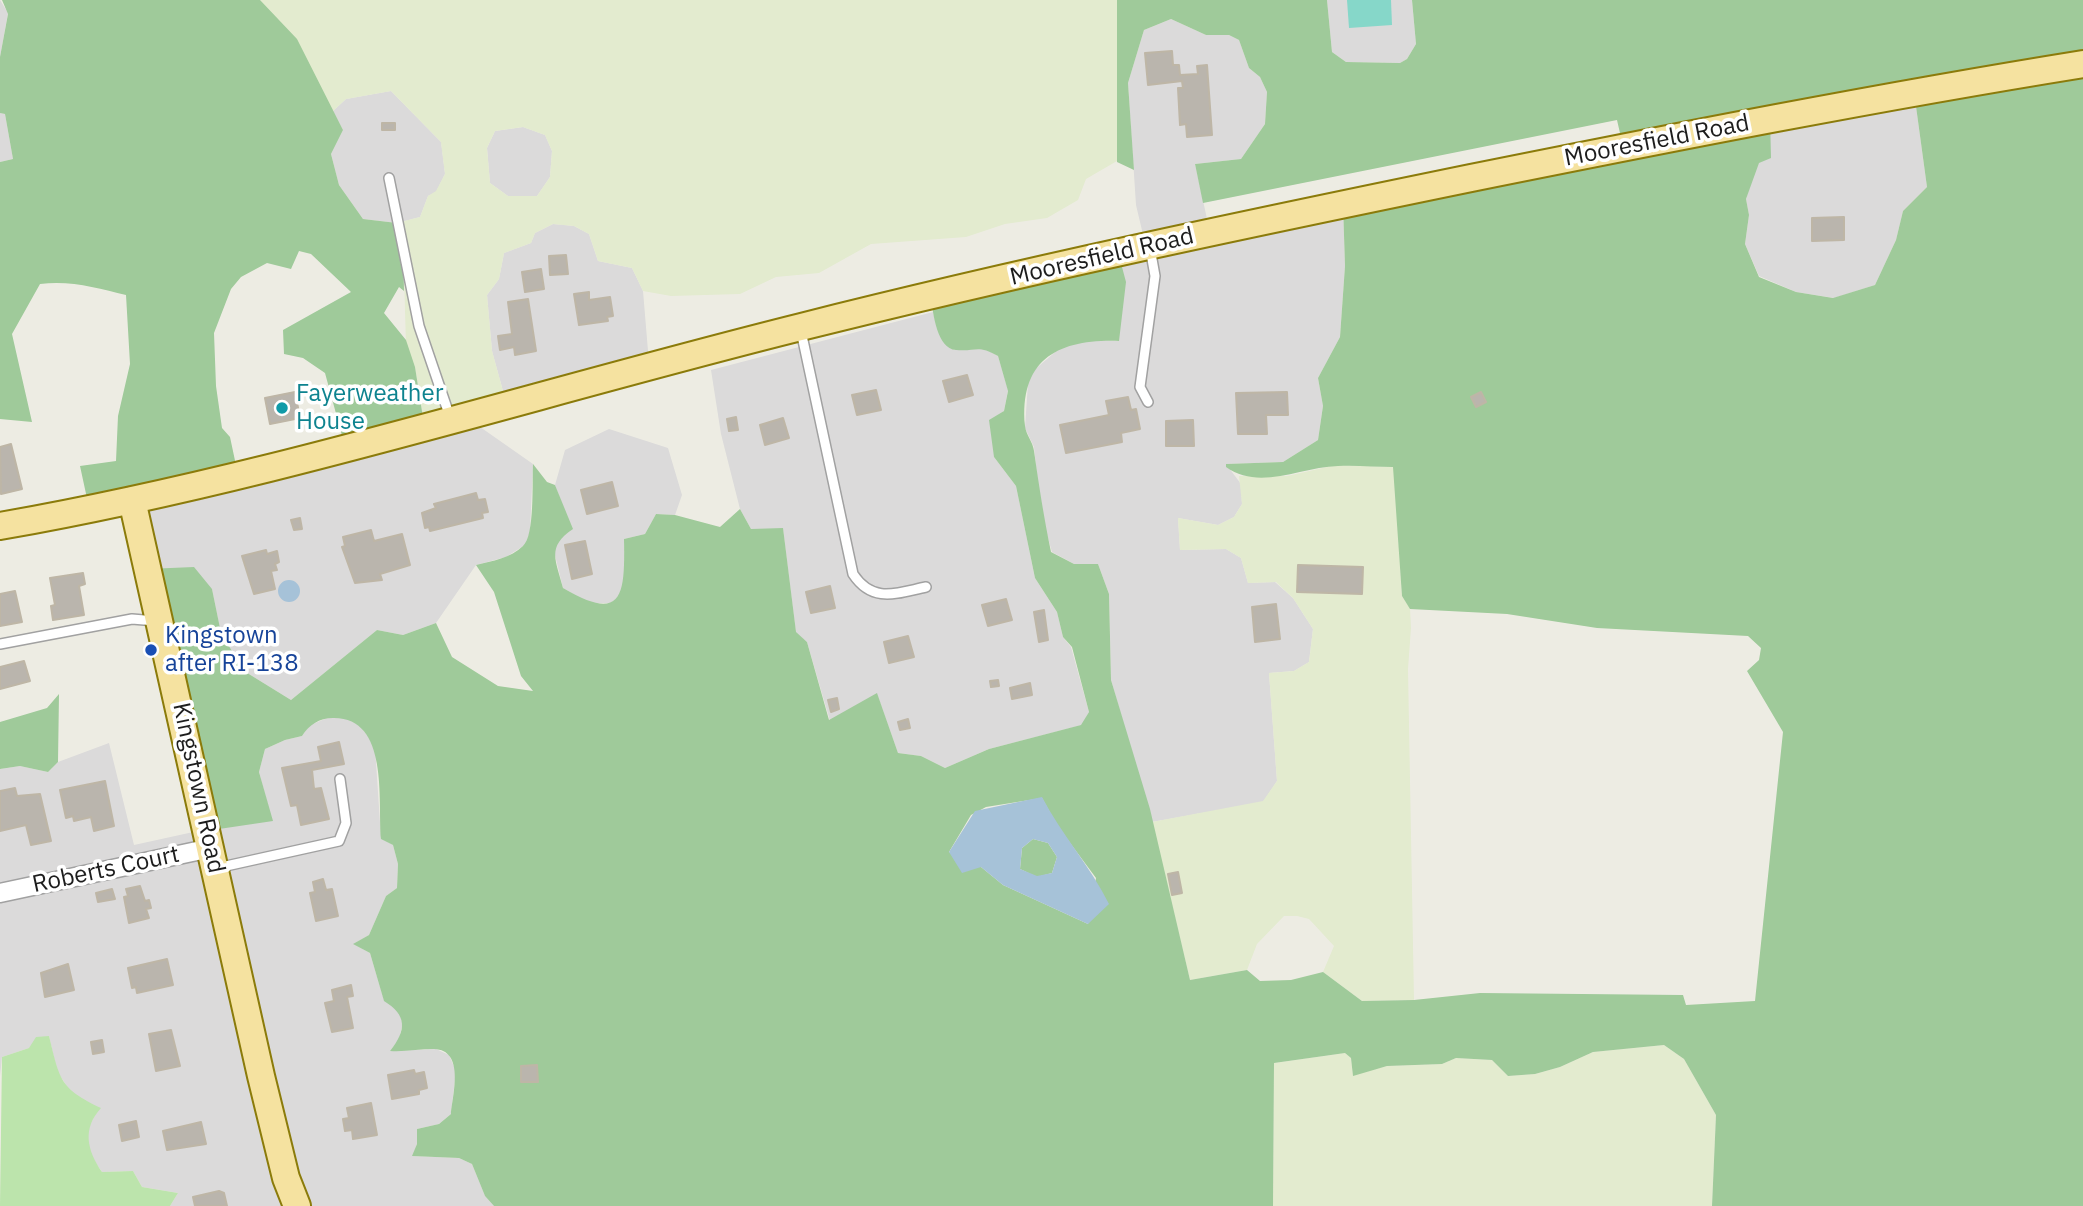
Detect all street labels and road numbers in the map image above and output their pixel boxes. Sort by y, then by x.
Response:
street label: Mooresfield Road [1562,109,1752,173]
street label: Mooresfield Road [1007,222,1197,292]
street label: Kingstown Road [166,700,230,876]
street label: Roberts Court [30,840,182,900]

